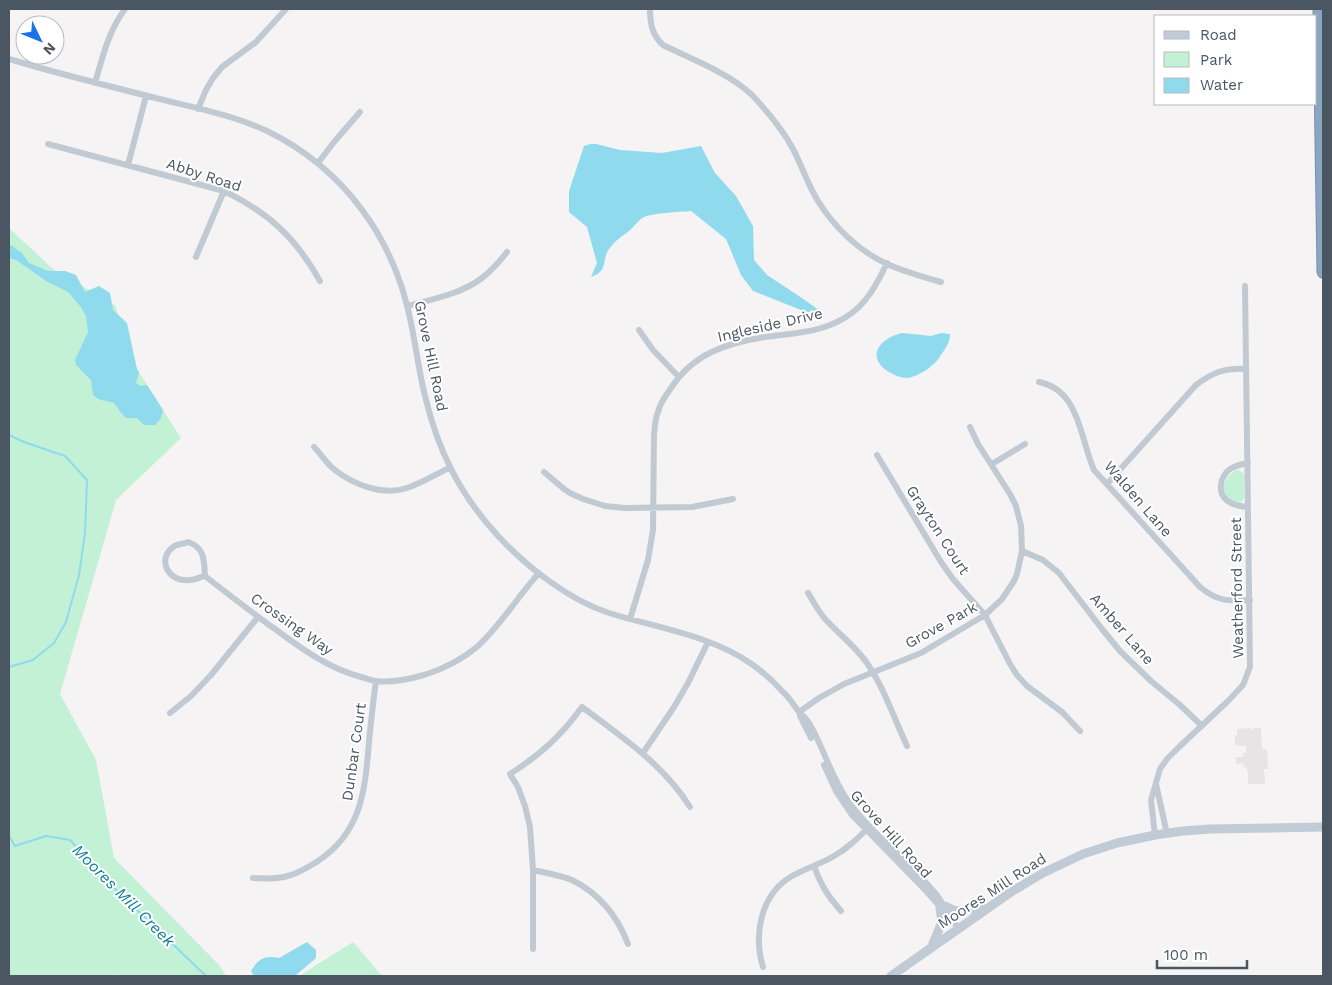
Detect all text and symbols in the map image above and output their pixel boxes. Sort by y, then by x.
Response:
north arrow [15,15,65,65]
legend [1154,15,1317,105]
text: Road [1200,26,1237,44]
text: N [40,40,59,58]
text: Park [1200,51,1233,69]
text: Water [1200,76,1243,94]
street label: Abby Road [164,154,244,196]
street label: Grove Hill Road [410,299,452,413]
street label: Ingleside Drive [716,304,824,346]
street label: Walden Lane [1100,457,1176,541]
street label: Grayton Court [902,482,974,579]
street label: Weatherford Street [1227,516,1247,659]
street label: Crossing Way [247,589,337,659]
street label: Amber Lane [1086,590,1158,668]
street label: Grove Park [902,598,981,652]
street label: Dunbar Court [338,701,370,802]
street label: Grove Hill Road [847,786,935,882]
water label: Moores Mill Creek [69,840,180,951]
street label: Moores Mill Road [934,849,1050,933]
scale bar [1157,938,1247,970]
text: 100 m [1164,946,1208,964]

